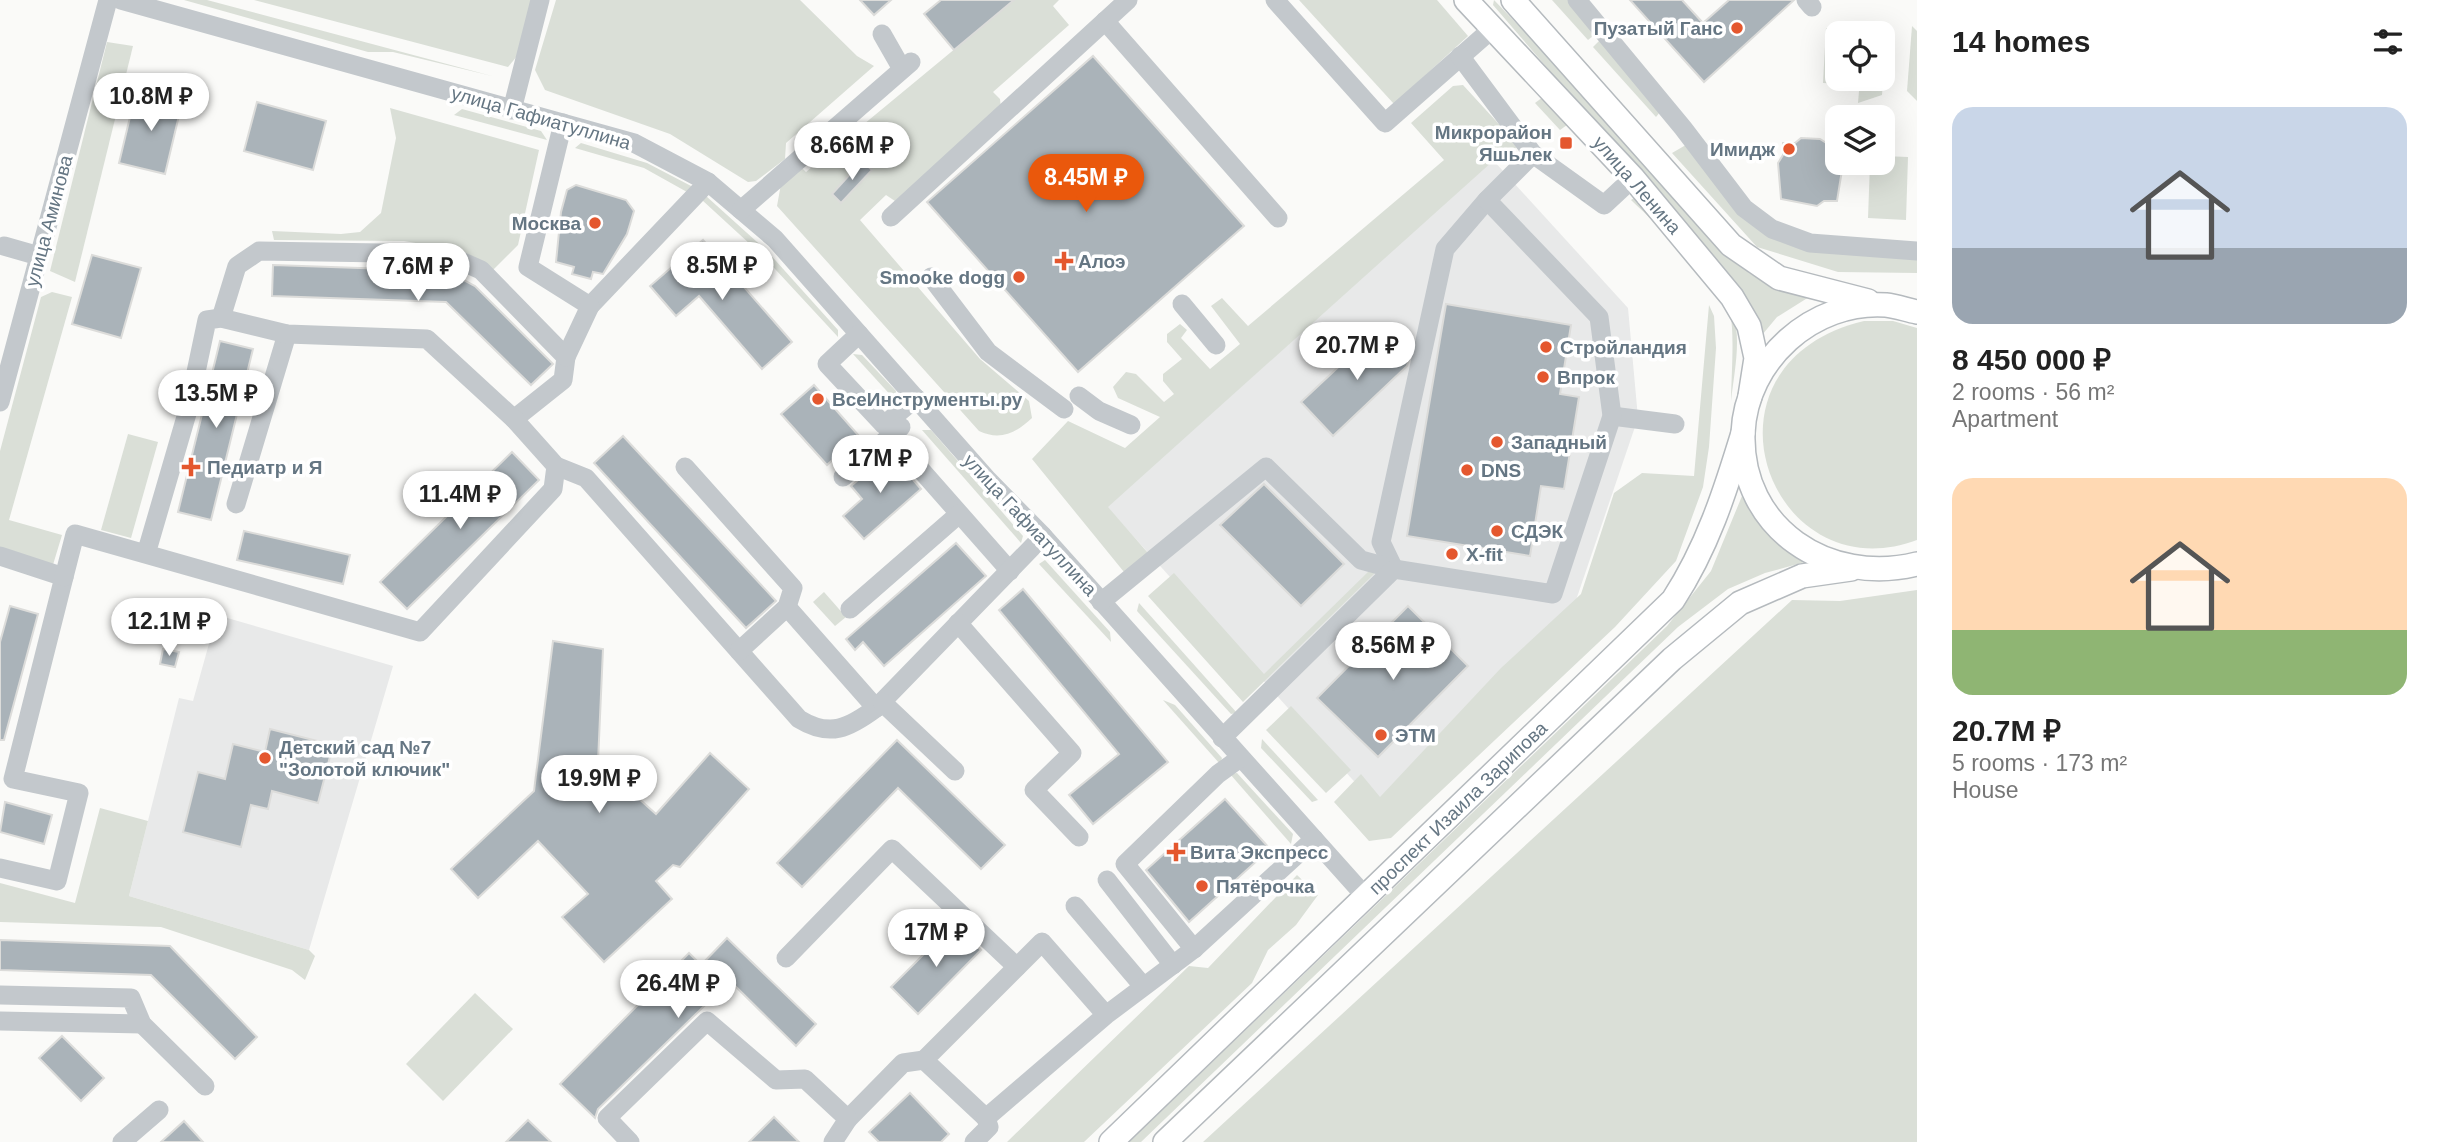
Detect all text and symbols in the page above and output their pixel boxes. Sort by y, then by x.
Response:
place label: Пузатый Ганс [1594,18,1723,39]
marker: Пузатый Ганс [1729,20,1745,36]
map controls [1825,21,1895,175]
button: locate [1825,21,1895,91]
icon: filters [2369,23,2407,61]
text: 14 homes [1952,25,2090,58]
pin: 10.8M ₽ [86,74,216,133]
street label: улица Гафиатуллина [449,82,633,154]
text: 10.8M ₽ [109,83,193,109]
button: layers [1825,105,1895,175]
pin: 8.66M ₽ [787,122,917,182]
place label: Микрорайон Яшьлек [1435,122,1552,165]
text: 8.66M ₽ [810,132,894,158]
street label: улица Ленина [1589,132,1685,239]
marker: Микрорайон Яшьлек [1558,135,1574,151]
place label: Имидж [1710,139,1776,160]
marker: Имидж [1781,141,1797,157]
street label: улица Аминова [21,152,77,289]
icon: home [2117,152,2243,278]
pin: 8.45M ₽ [1021,154,1151,214]
text: 8.45M ₽ [1044,164,1128,190]
place label: Москва [512,213,581,234]
marker: Москва [587,215,603,231]
pin: 8.5M ₽ [665,243,779,302]
pin: 7.6M ₽ [361,244,475,303]
place label: Алоэ [1078,251,1125,272]
text: 8.5M ₽ [687,252,757,278]
text: 7.6M ₽ [383,253,453,279]
marker: Алоэ [1056,253,1072,269]
place label: Smooke dogg [879,267,1005,288]
marker: Smooke dogg [1011,269,1027,285]
pin: 20.7M ₽ [1292,322,1422,382]
text: 20.7M ₽ [1315,332,1399,358]
place label: Стройландия [1560,337,1687,358]
marker: Стройландия [1538,339,1554,355]
text: 8 450 000 ₽ [1952,343,2111,376]
place label: Впрок [1557,367,1615,388]
marker: Впрок [1535,369,1551,385]
pin: 13.5M ₽ [151,370,281,430]
text: 2 rooms · 56 m² [1952,379,2114,405]
text: 13.5M ₽ [174,380,258,406]
place label: ВсеИнструменты.ру [832,389,1023,410]
marker: ВсеИнструменты.ру [810,391,826,407]
text: Apartment [1952,406,2058,432]
place label: Западный [1511,432,1607,453]
marker: Западный [1489,434,1505,450]
pin: 17M ₽ [831,435,929,495]
text: 17M ₽ [848,445,912,471]
street label: улица Гафиатуллина [959,450,1101,600]
marker: Педиатр и Я [181,457,201,477]
place label: Педиатр и Я [207,457,322,478]
place label: DNS [1481,460,1521,481]
marker: DNS [1459,462,1475,478]
pin: 11.4M ₽ [395,472,525,531]
text: 11.4M ₽ [419,481,501,507]
place label: СДЭК [1511,521,1564,542]
marker: СДЭК [1489,523,1505,539]
icon: home [2117,523,2243,649]
place label: X-fit [1466,544,1504,565]
marker: X-fit [1444,546,1460,562]
pin: 12.1M ₽ [104,598,234,658]
text: 12.1M ₽ [127,608,211,634]
pin: 8.56M ₽ [1328,622,1458,682]
text: 8.56M ₽ [1351,632,1435,658]
text: 20.7M ₽ [1952,714,2061,747]
street label: проспект Изаила Зарипова [1365,717,1552,899]
place label: ЭТМ [1395,725,1436,746]
marker: ЭТМ [1373,727,1389,743]
place label: Детский сад №7 "Золотой ключик" [279,737,450,780]
marker: Детский сад №7 "Золотой ключик" [257,750,273,766]
text: 5 rooms · 173 m² [1952,750,2127,776]
pin: 19.9M ₽ [534,756,664,815]
text: 19.9M ₽ [557,765,641,791]
text: House [1952,777,2018,803]
place label: Вита Экспресс [1190,842,1329,863]
marker: Вита Экспресс [1168,844,1184,860]
place label: Пятёрочка [1216,876,1315,897]
marker: Пятёрочка [1194,878,1210,894]
pin: 17M ₽ [887,909,985,969]
text: 17M ₽ [904,919,968,945]
pin: 26.4M ₽ [613,960,743,1020]
text: 26.4M ₽ [636,970,720,996]

